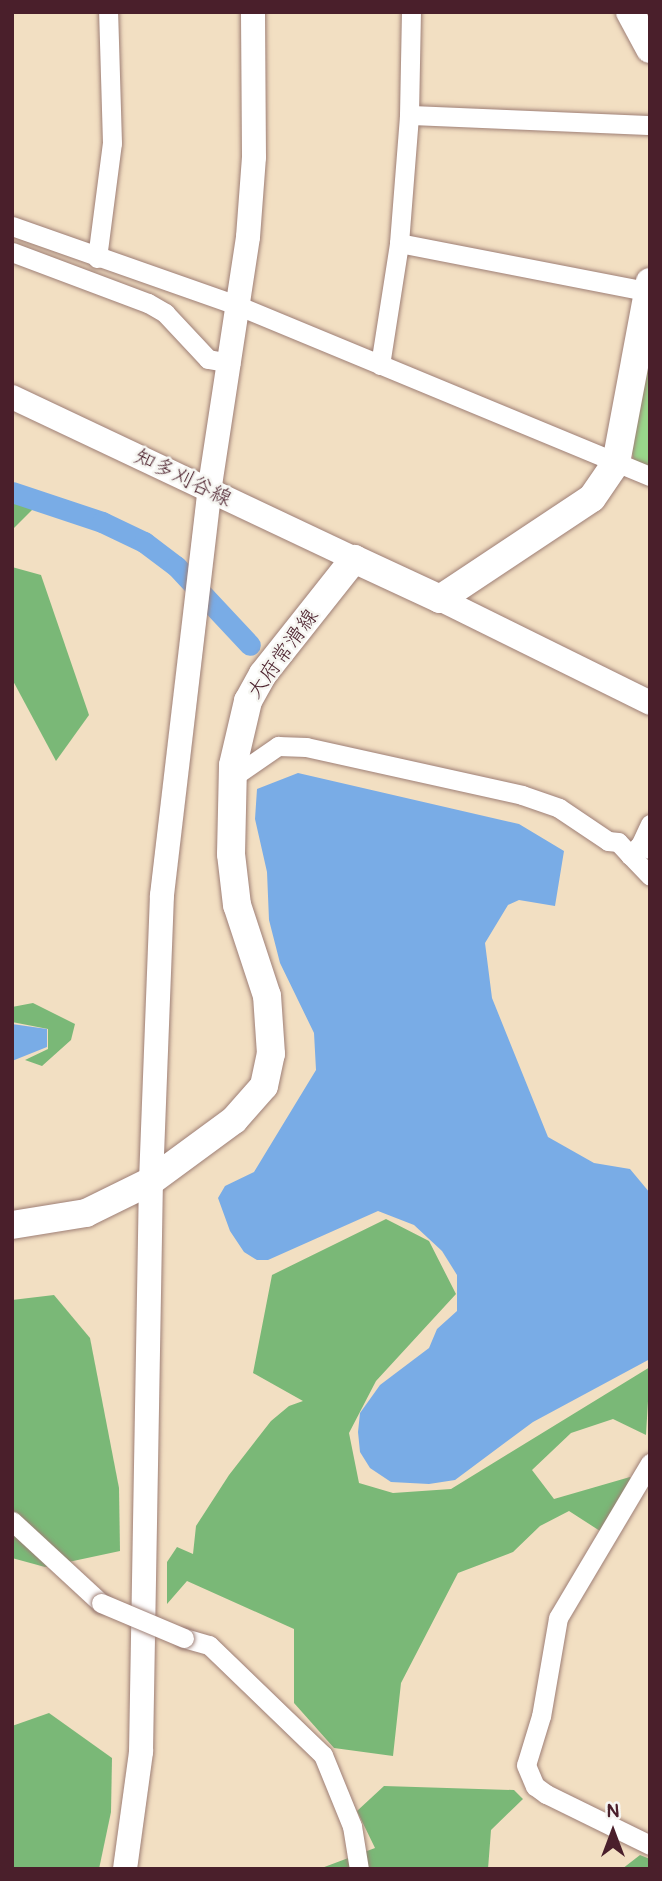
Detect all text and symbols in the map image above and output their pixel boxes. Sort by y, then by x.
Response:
street label: 知多刈谷線 [130,444,236,512]
street label: 大府常滑線 [242,604,324,704]
north arrow [578,1797,648,1867]
text: N [607,1799,619,1823]

